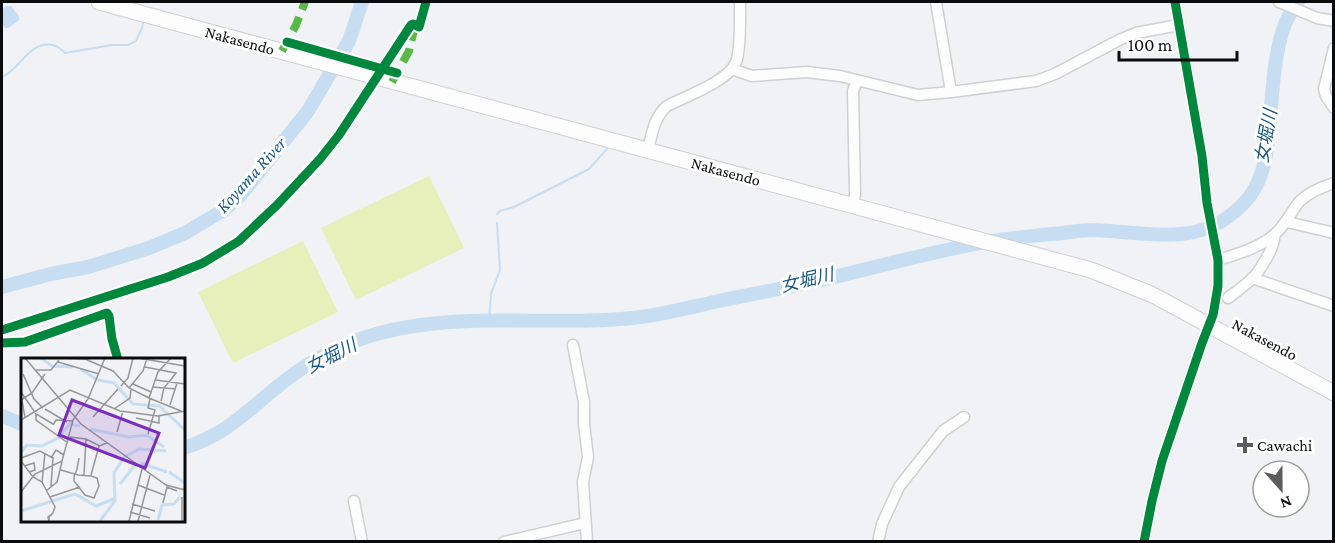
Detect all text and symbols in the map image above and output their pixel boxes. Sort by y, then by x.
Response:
street label: Nakasendo [203,23,276,58]
scale bar [1119,24,1238,62]
text: 100 m [1128,35,1173,55]
water label: 女堀川 [1251,106,1281,164]
water label: Koyama River [212,133,290,217]
street label: Nakasendo [689,154,762,189]
water label: 女堀川 [778,264,838,296]
street label: Nakasendo [1229,315,1300,364]
water label: 女堀川 [302,334,361,377]
inset map [21,358,184,522]
place label: Cawachi [1257,437,1312,454]
marker: Cawachi [1238,438,1252,452]
north arrow [1251,459,1311,519]
text: N [1278,493,1294,512]

